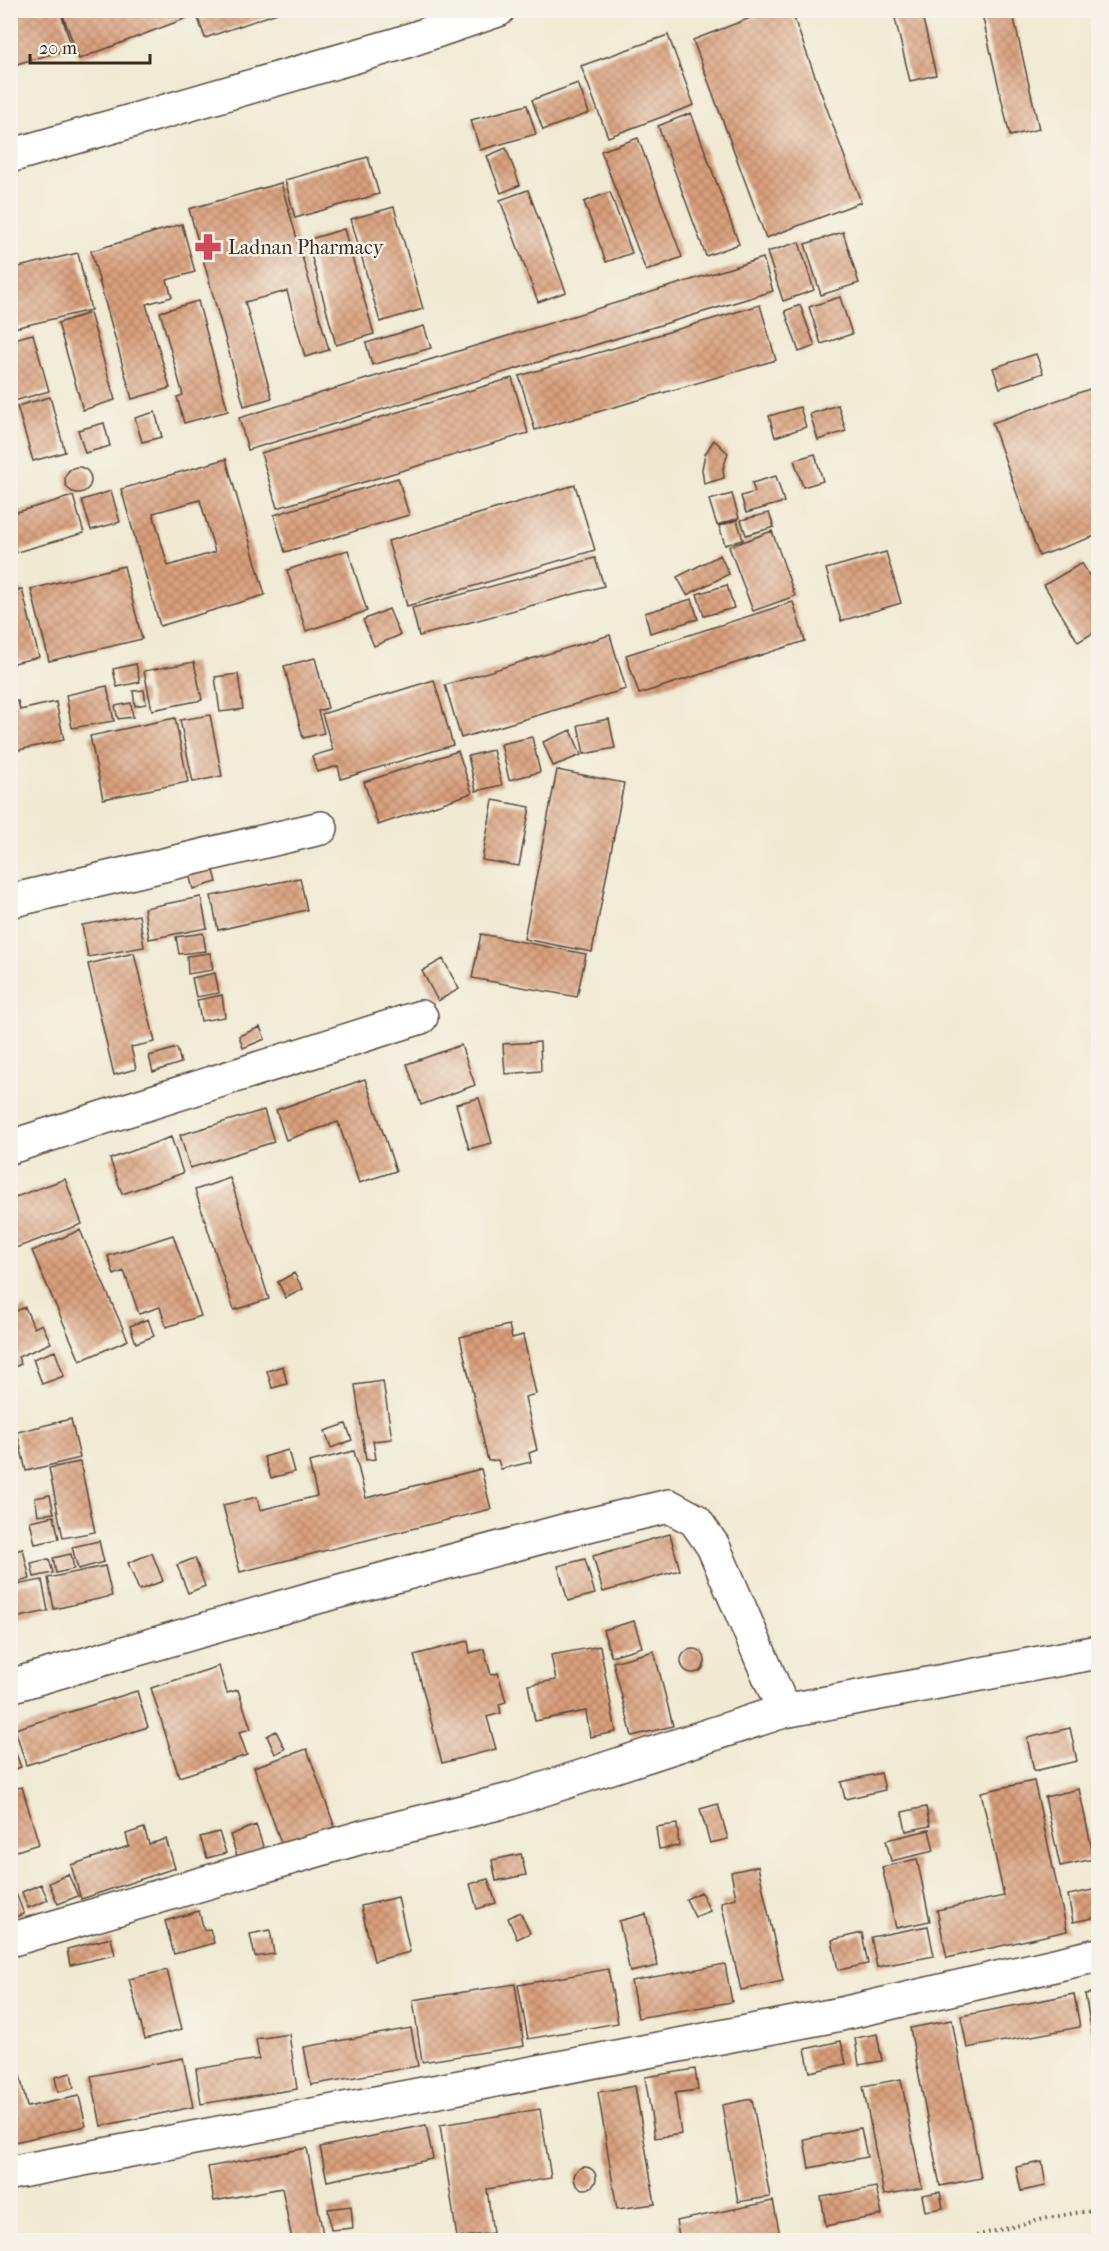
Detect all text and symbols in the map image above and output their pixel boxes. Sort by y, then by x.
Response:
scale bar [30,27,150,65]
text: 20 m [39,38,77,59]
pharmacy icon: Ladnan Pharmacy [193,232,223,262]
place label: Ladnan Pharmacy [228,236,385,259]

